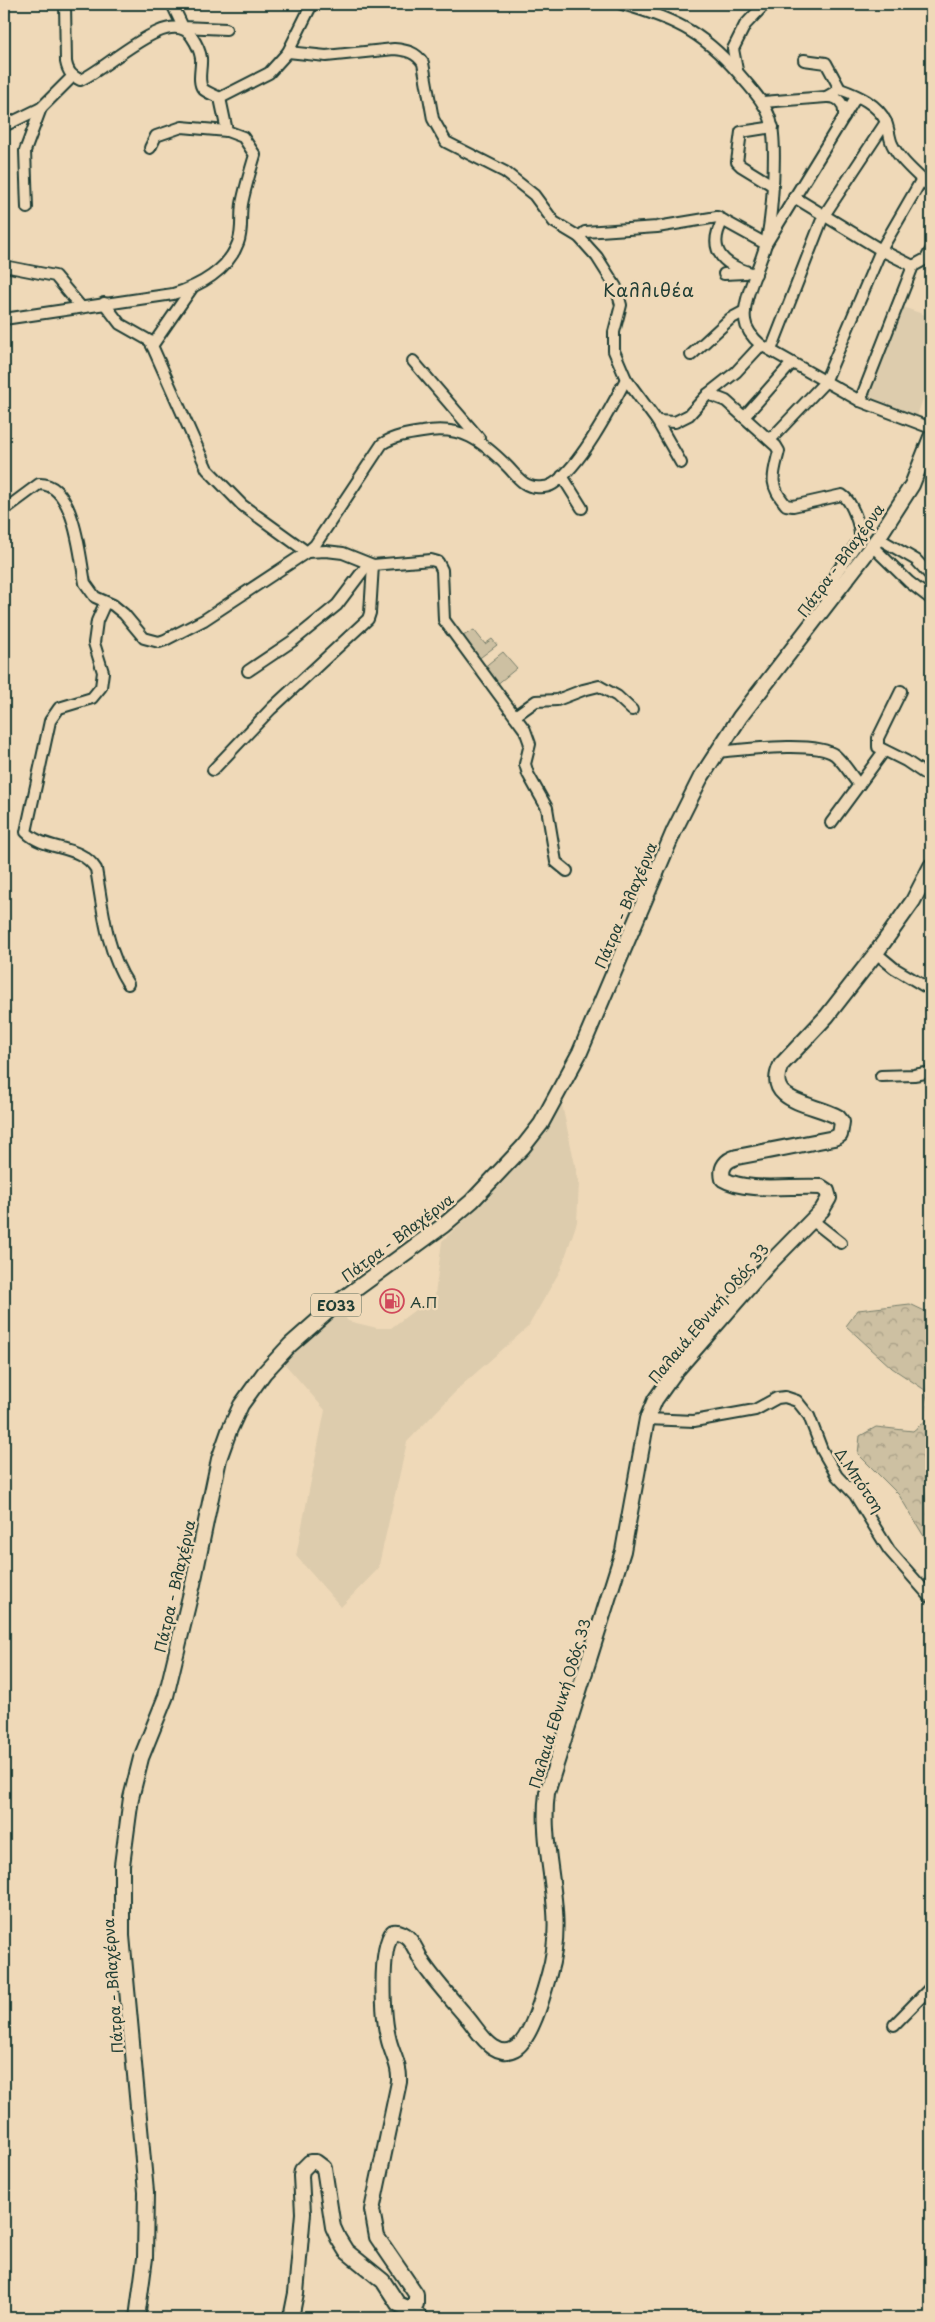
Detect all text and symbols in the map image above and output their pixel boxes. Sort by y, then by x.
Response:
district label: Καλλιθέα [603,276,695,303]
street label: Πάτρα - Βλαχέρνα [791,498,889,622]
street label: Πάτρα - Βλαχέρνα [588,838,662,972]
street label: Πάτρα - Βλαχέρνα [336,1187,458,1287]
street label: Παλαιά Εθνική Οδός 33 [642,1238,774,1388]
fuel station icon: Α.Π [379,1288,405,1314]
place label: Α.Π [410,1290,437,1313]
road number: ΕΟ33 [311,1294,361,1316]
street label: Δ.Μπότση [830,1443,890,1517]
street label: Πάτρα - Βλαχέρνα [148,1517,200,1655]
street label: Παλαιά Εθνική Οδός 33 [522,1615,596,1791]
street label: Πάτρα - Βλαχέρνα [96,1918,128,2054]

